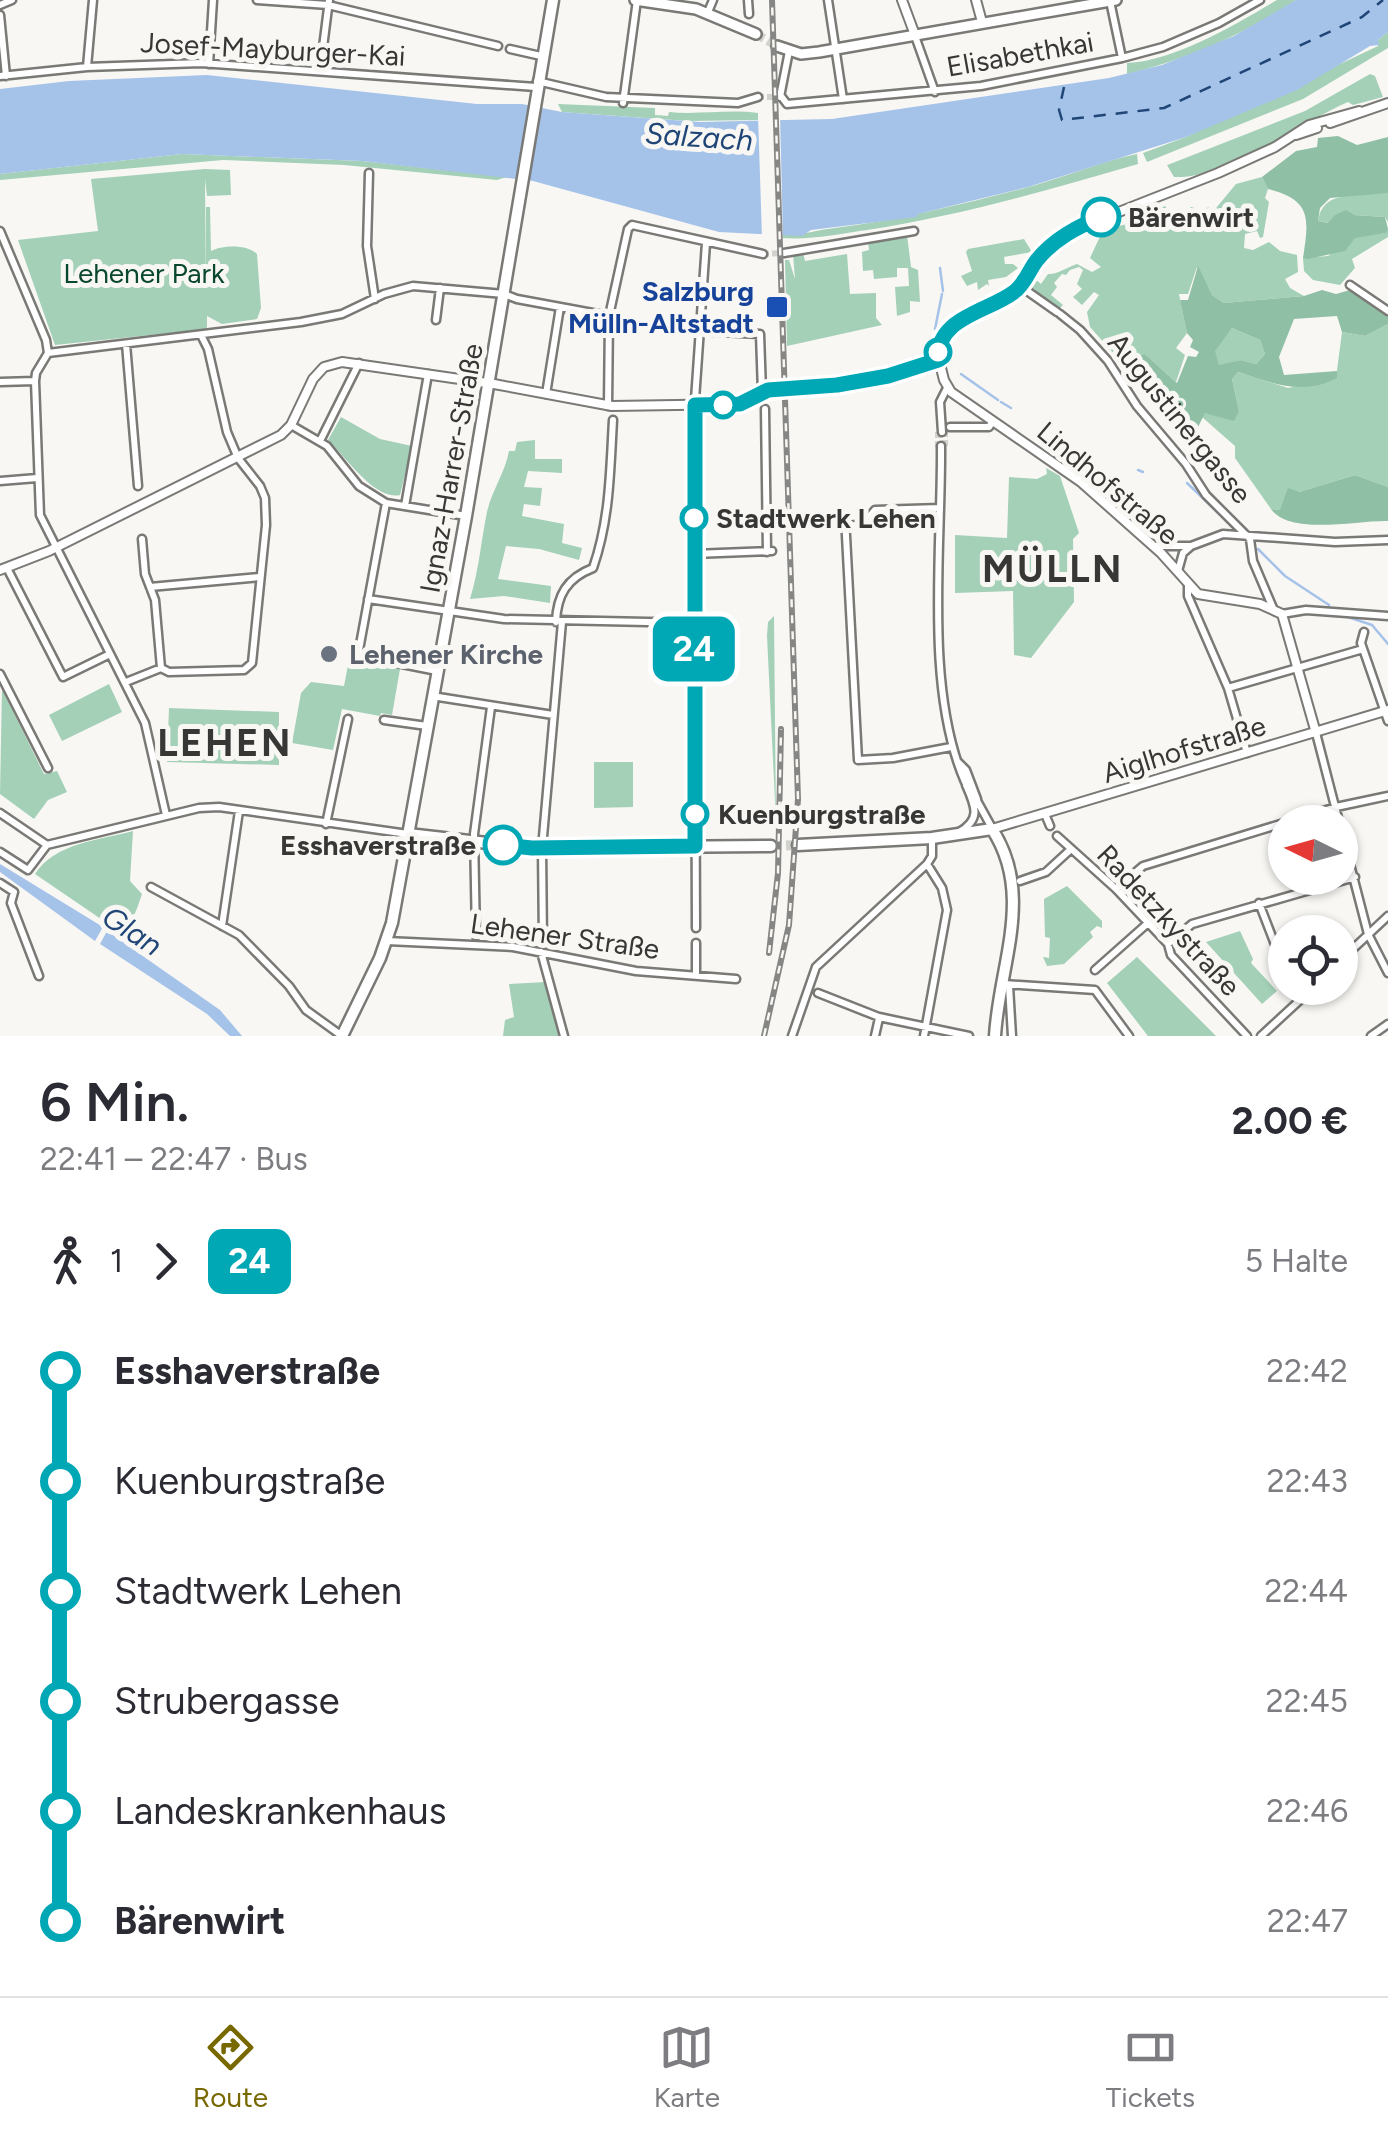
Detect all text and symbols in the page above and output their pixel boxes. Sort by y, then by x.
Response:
street label: Elisabethkai [944,24,1096,84]
street label: Josef-Mayburger-Kai [140,25,406,73]
water label: Salzach [644,114,754,159]
marker: Bärenwirt [1082,198,1120,236]
place label: Bärenwirt [1128,200,1254,234]
park label: Lehener Park [63,256,225,290]
place label: Salzburg Mülln-Altstadt [568,274,754,340]
marker: Salzburg Mülln-Altstadt [764,294,790,320]
street label: Augustinergasse [1101,326,1259,510]
unlabelled marker [925,339,951,365]
street label: Ignaz-Harrer-Straße [412,341,490,595]
unlabelled marker [710,392,736,418]
street label: Lindhofstraße [1031,414,1185,552]
place label: Stadtwerk Lehen [716,501,936,535]
marker: Stadtwerk Lehen [681,505,707,531]
district label: MÜLLN [982,545,1124,592]
line badge: 24 [649,616,739,682]
text: 24 [673,628,715,670]
place label: Lehener Kirche [349,637,543,671]
marker: Lehener Kirche [318,643,340,665]
street label: Aiglhofstraße [1098,708,1270,790]
district label: LEHEN [157,720,293,766]
place label: Kuenburgstraße [718,797,926,831]
marker: Kuenburgstraße [682,801,708,827]
north arrow [1268,805,1358,895]
map controls [1268,805,1358,1005]
marker: Esshaverstraße [484,826,522,864]
place label: Esshaverstraße [280,828,476,862]
street label: Radetzkystraße [1090,837,1248,1003]
water label: Glan [95,898,169,963]
street label: Lehener Straße [468,906,662,966]
button: locate [1268,915,1358,1005]
text: 6 Min. [40,1069,189,1135]
text: 2.00 € [1232,1098,1348,1144]
text: 22:41 – 22:47 · Bus [40,1140,308,1178]
icon: walk [40,1234,95,1289]
icon: forward [138,1234,193,1289]
text: 24 [228,1240,271,1282]
text: 1 [110,1242,123,1280]
text: 5 Halte [1245,1242,1348,1280]
text: Esshaverstraße [114,1348,380,1394]
text: 22:42 [1266,1352,1348,1390]
text: Kuenburgstraße [114,1458,385,1504]
text: 22:43 [1267,1462,1348,1500]
text: Stadtwerk Lehen [114,1568,402,1614]
text: 22:44 [1264,1572,1348,1610]
text: Strubergasse [114,1678,339,1724]
text: 22:45 [1266,1682,1348,1720]
text: Landeskrankenhaus [114,1788,446,1834]
text: 22:46 [1266,1792,1348,1830]
text: Bärenwirt [114,1898,285,1944]
text: 22:47 [1267,1902,1348,1940]
tab: Route [193,2020,268,2114]
tab: Karte [654,2020,720,2114]
tab: Tickets [1106,2020,1195,2114]

